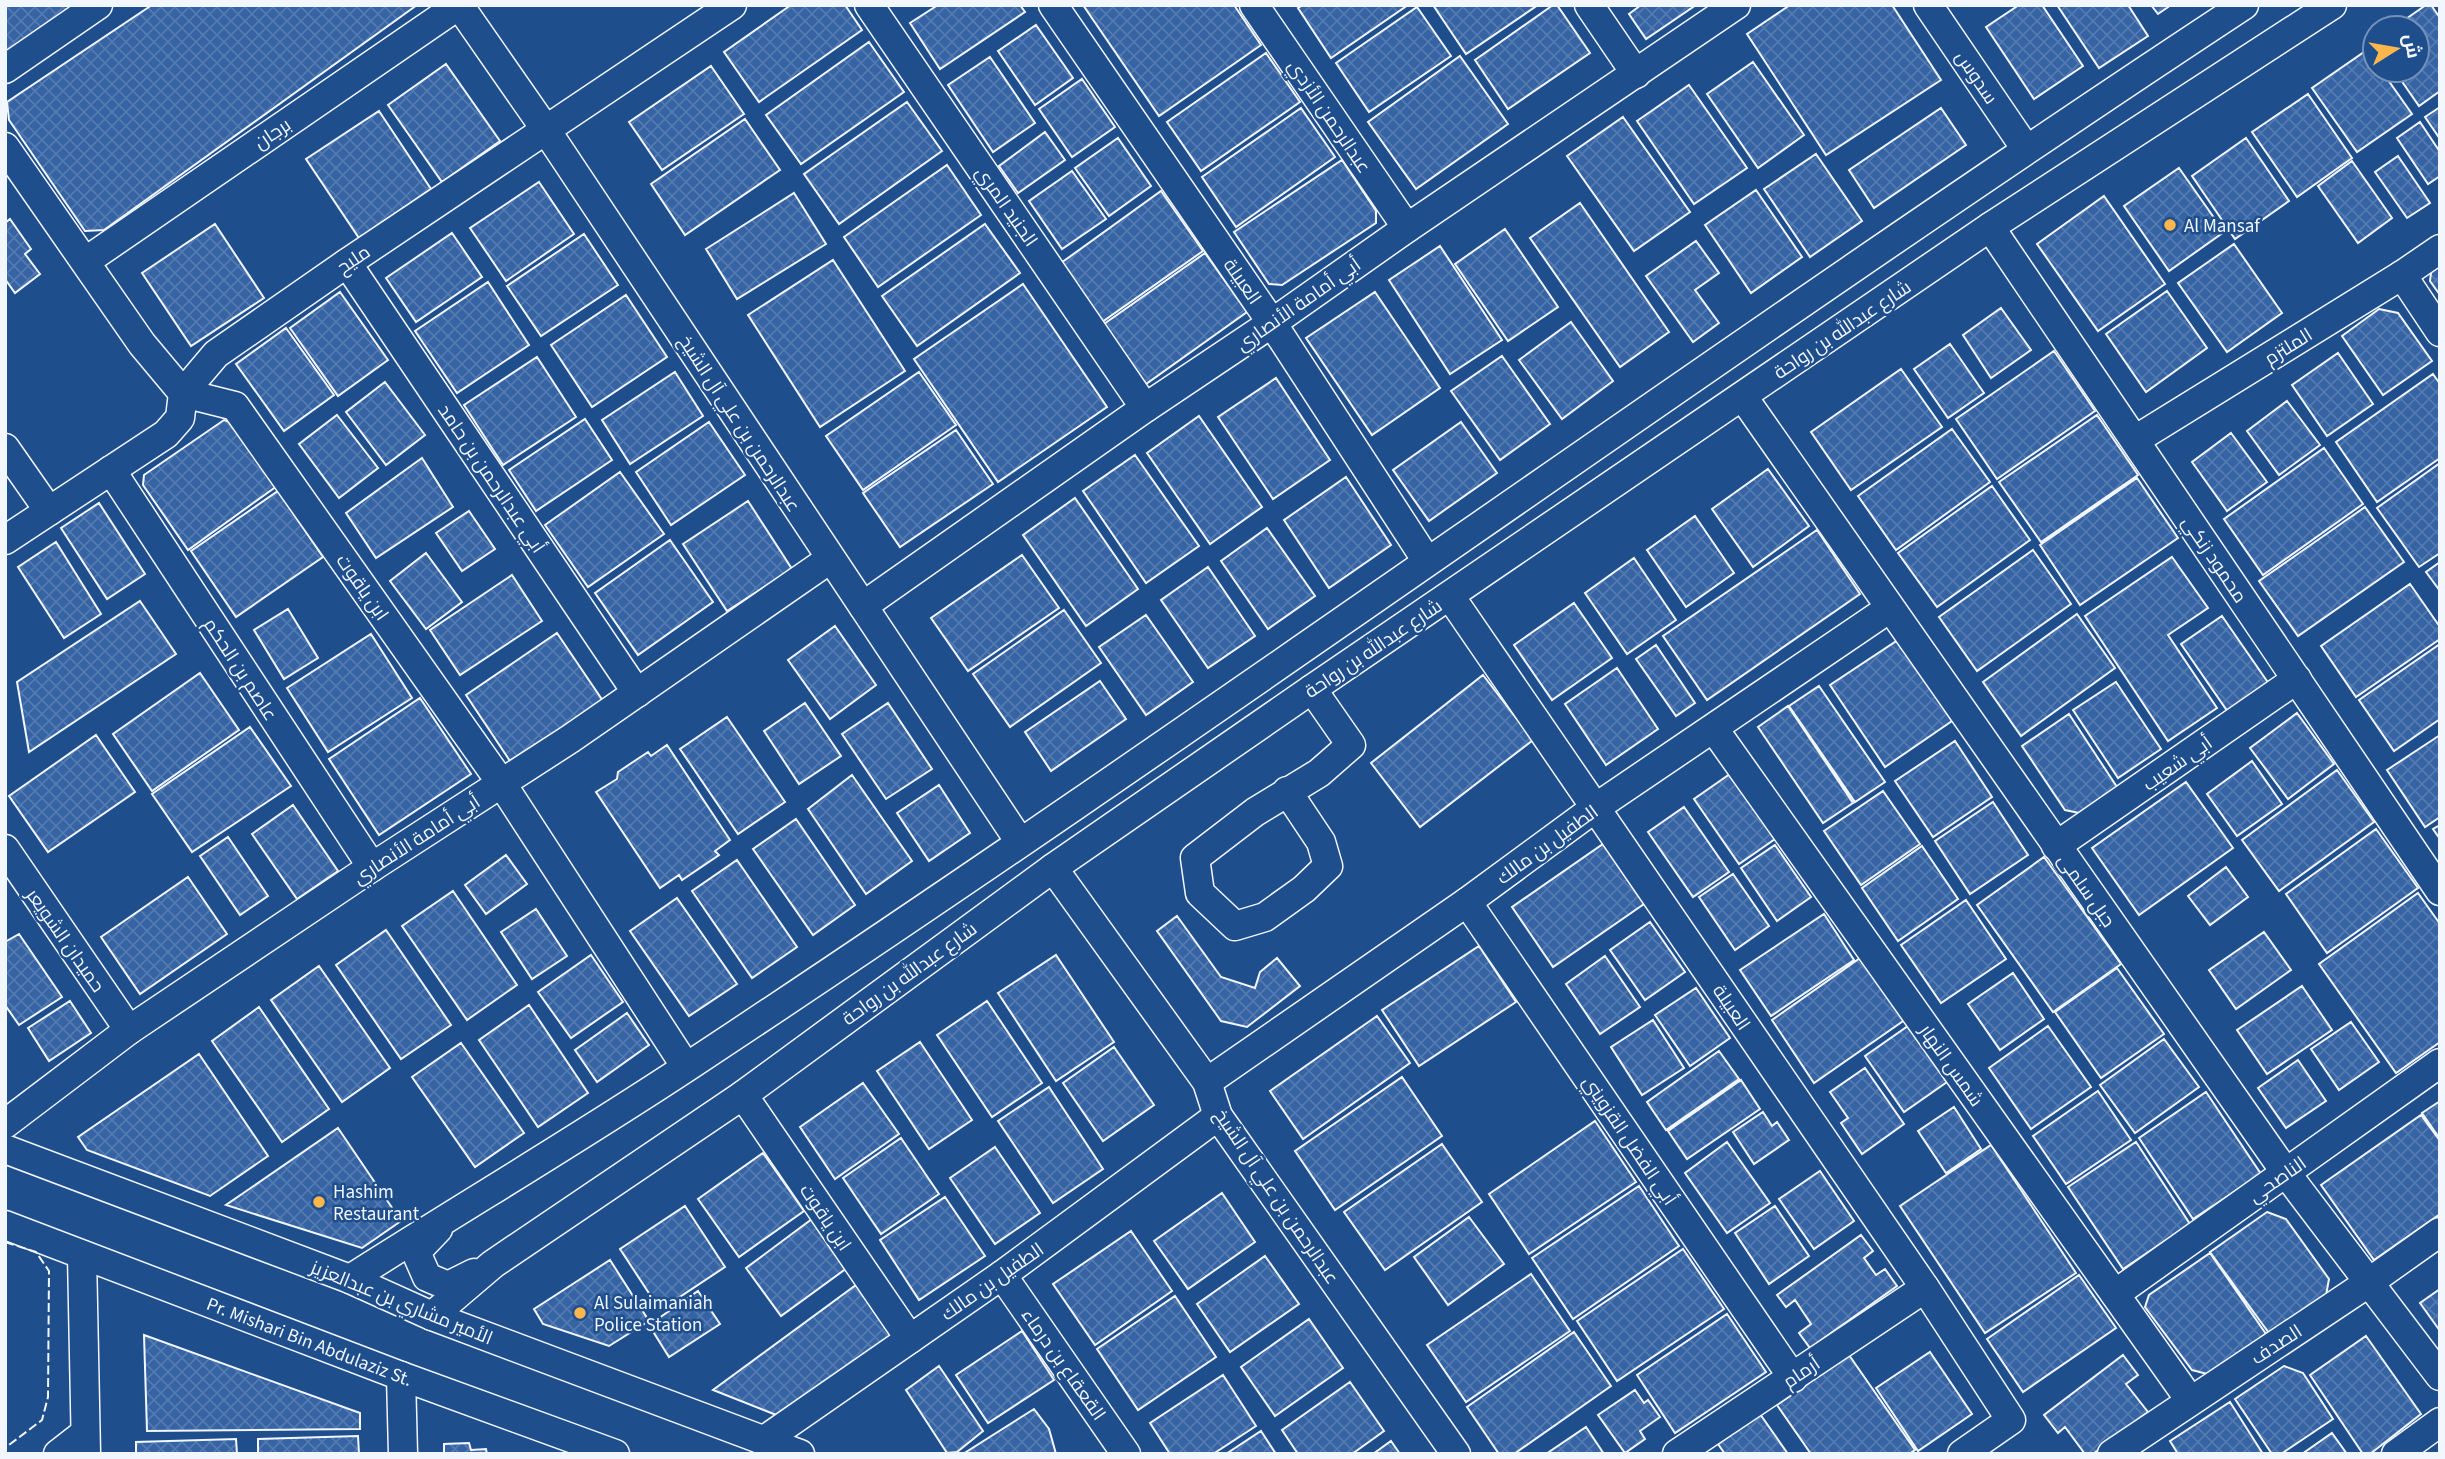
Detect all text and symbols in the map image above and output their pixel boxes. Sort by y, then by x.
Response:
north arrow [2361,14,2431,84]
text: ش [2396,31,2427,61]
street label: سدوس [1948,46,2004,110]
street label: عبدالرحمن الأزدي [1281,55,1377,179]
street label: برجان [249,112,297,157]
street label: الجنيد المري [968,161,1043,253]
place label: Al Mansaf [2184,213,2261,240]
marker: Al Mansaf [2162,217,2178,233]
street label: مليح [332,239,376,281]
street label: أبي أمامة الأنصاري [1231,252,1367,358]
street label: العبيلة [1216,253,1267,310]
street label: شارع عبدالله بن رواحة [1769,274,1917,386]
street label: الملتزم [2260,322,2318,373]
street label: عبدالرحمن بن علي آل الشيخ [671,330,806,518]
street label: أبي عبدالرحمن بن حامد [431,399,551,559]
street label: محمود زنكي [2175,511,2253,609]
street label: ابن ياقوت [329,549,394,627]
street label: شارع عبدالله بن رواحة [1300,593,1448,705]
street label: عاصم بن الحكم [196,613,283,727]
street label: أبي شعيب [2137,730,2218,798]
street label: أبي أمامة الأنصاري [348,789,486,892]
street label: الطفيل بن مالك [1491,799,1604,891]
street label: جبل سلمى [2051,849,2121,933]
street label: حميدان الشويعر [18,883,111,998]
street label: شارع عبدالله بن رواحة [837,916,983,1032]
street label: العبيلة [1705,979,1756,1036]
street label: شمس النهار [1912,1018,1989,1113]
street label: أبي الفضل القزويني [1575,1071,1682,1211]
street label: عبدالرحمن بن علي آل الشيخ [1207,1104,1345,1290]
street label: الناصحي [2243,1150,2312,1210]
place label: Hashim Restaurant [333,1179,420,1228]
street label: ابن ياقوت [792,1179,857,1257]
marker: Hashim Restaurant [311,1194,327,1210]
street label: الطفيل بن مالك [936,1237,1050,1328]
street label: الأمير مشاري بن عبدالعزيز [305,1254,497,1352]
place label: Al Sulaimaniah Police Station [594,1290,713,1339]
street label: Pr. Mishari Bin Abdulaziz St. [202,1291,416,1394]
street label: القعقاع بن درماء [1014,1303,1111,1426]
marker: Al Sulaimaniah Police Station [572,1305,588,1321]
street label: الصدف [2246,1319,2308,1372]
street label: أرمام [1778,1351,1826,1396]

